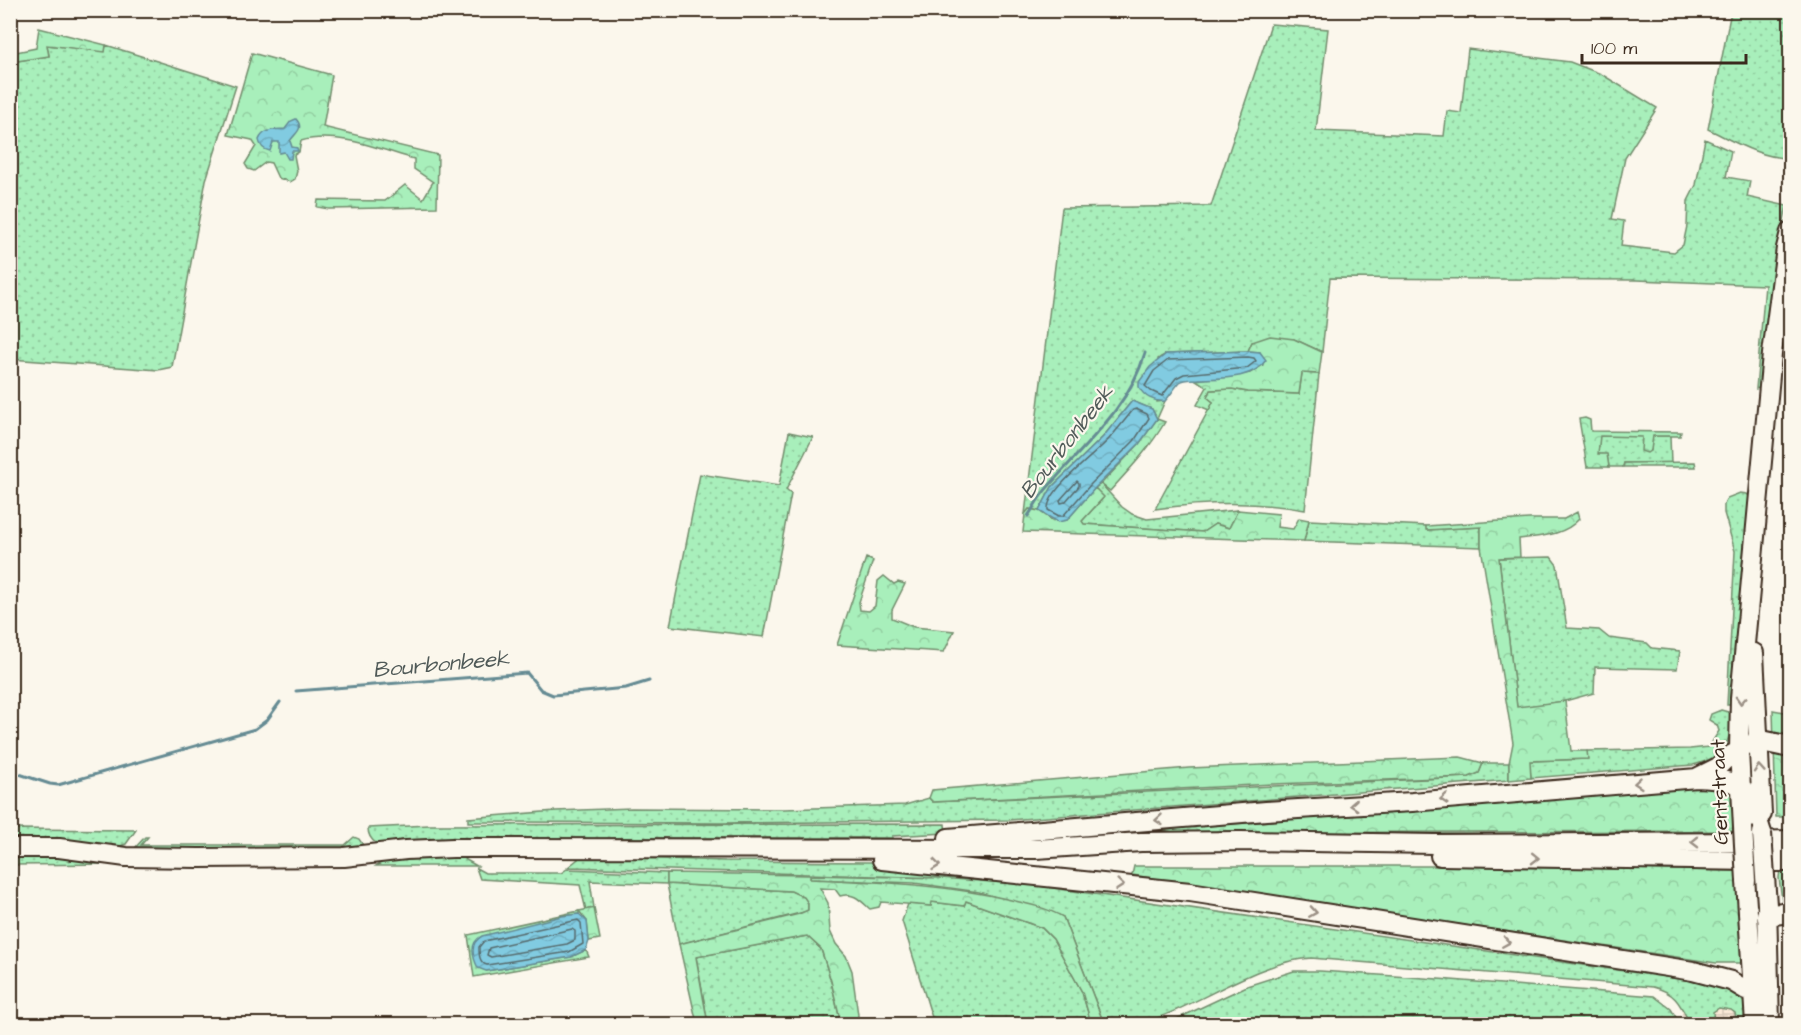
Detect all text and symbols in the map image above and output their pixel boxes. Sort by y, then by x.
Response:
scale bar [1582,27,1746,65]
text: 100 m [1591,36,1637,61]
water label: Bourbonbeek [1013,378,1122,505]
water label: Bourbonbeek [372,643,511,686]
one-way arrow [1734,695,1747,704]
street label: Gentstraat [1703,738,1736,845]
one-way arrow [1753,765,1766,774]
one-way arrow [1634,776,1643,789]
one-way arrow [1439,792,1449,805]
one-way arrow [1349,799,1358,812]
one-way arrow [1155,813,1164,826]
one-way arrow [1691,836,1700,848]
one-way arrow [1531,851,1540,864]
one-way arrow [931,858,940,870]
one-way arrow [1116,878,1125,891]
one-way arrow [1308,905,1318,918]
one-way arrow [1501,936,1511,948]

